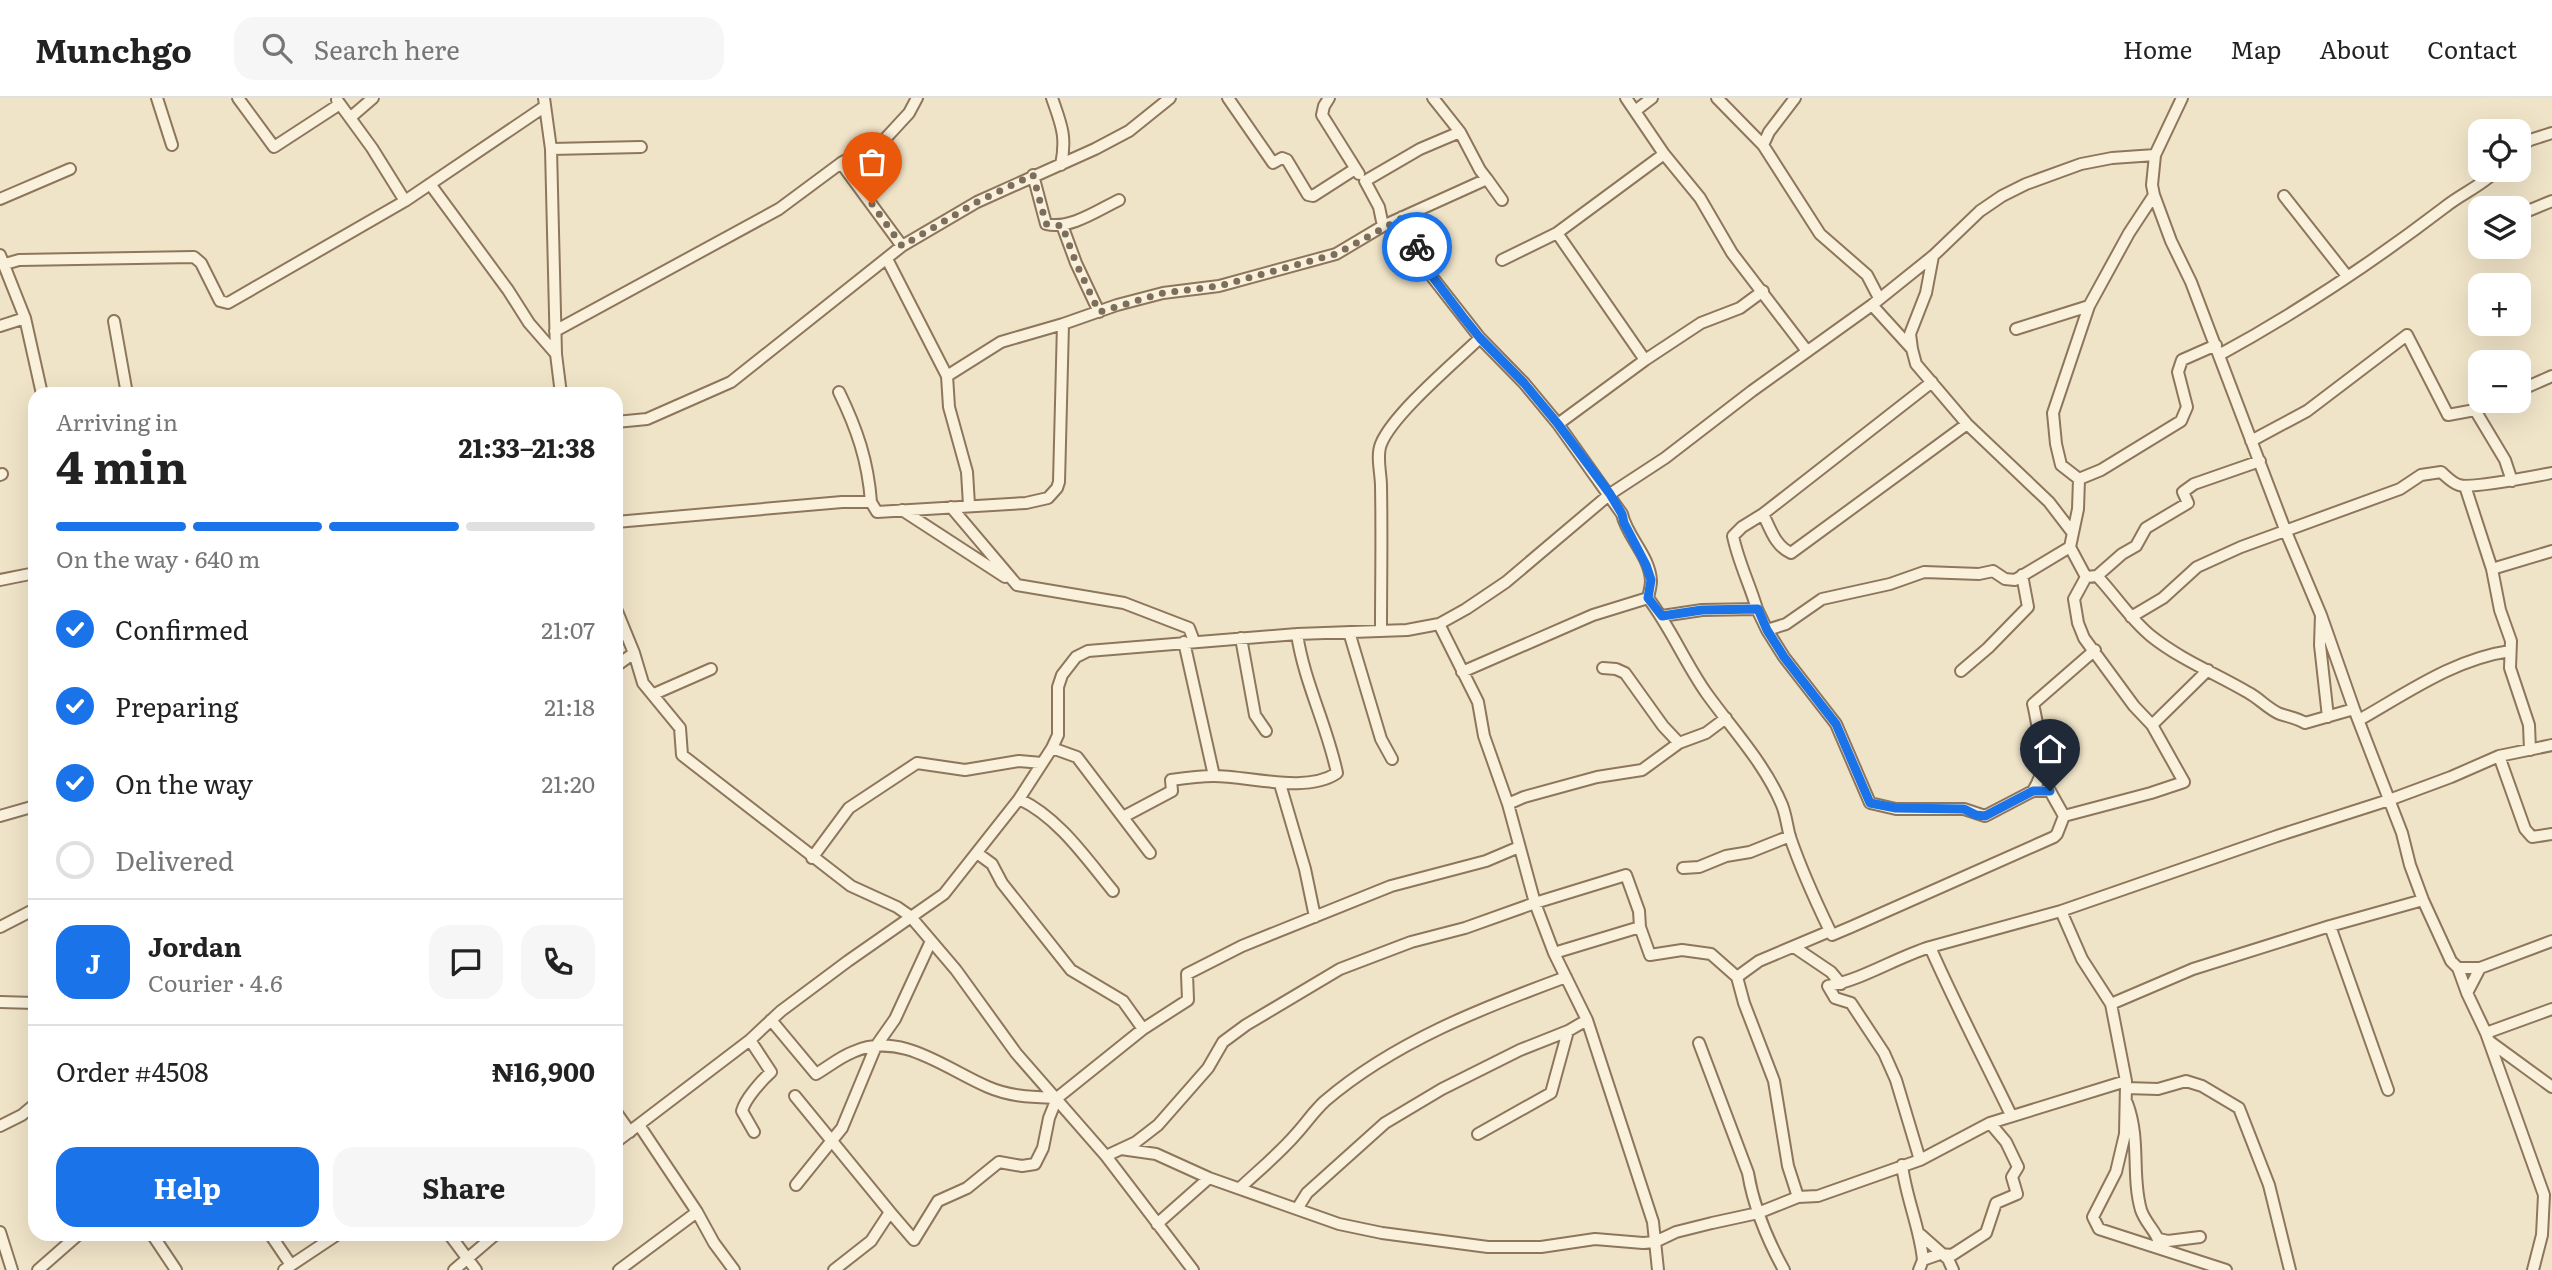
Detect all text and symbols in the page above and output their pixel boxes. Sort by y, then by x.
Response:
search box [234,17,724,80]
text: Munchgo [35,24,192,73]
icon: search [258,29,296,67]
text: Search here [314,29,460,68]
text: Home [2123,31,2192,66]
text: Map [2230,31,2281,66]
text: About [2319,31,2389,66]
text: Contact [2427,31,2517,66]
map controls [2468,119,2531,413]
button: locate [2468,119,2531,182]
pin [842,132,902,204]
icon: bag [853,143,891,181]
button: layers [2468,196,2531,259]
courier [1382,212,1452,282]
icon: bike [1398,228,1436,266]
button: + [2468,273,2531,336]
button: − [2468,350,2531,413]
text: Arriving in [56,404,178,438]
text: 21:33–21:38 [459,427,595,466]
text: 4 min [56,430,188,498]
text: On the way · 640 m [56,541,260,575]
text: Confirmed [115,609,249,648]
icon: check [56,610,94,648]
text: 21:07 [541,612,595,646]
text: Preparing [115,686,238,725]
icon: check [56,687,94,725]
text: 21:18 [544,689,595,723]
pin [2020,719,2080,791]
icon: home [2031,730,2069,768]
text: On the way [115,763,253,802]
icon: check [56,764,94,802]
text: 21:20 [542,766,595,800]
text: Delivered [115,840,234,879]
button: chat [429,925,503,999]
button: phone [521,925,595,999]
text: Jordan [148,926,242,965]
text: J [86,943,100,982]
text: Courier · 4.6 [148,965,283,999]
text: Order #4508 [56,1051,209,1090]
text: ₦16,900 [492,1051,595,1090]
button: Help [56,1147,319,1227]
button: Share [333,1147,595,1227]

